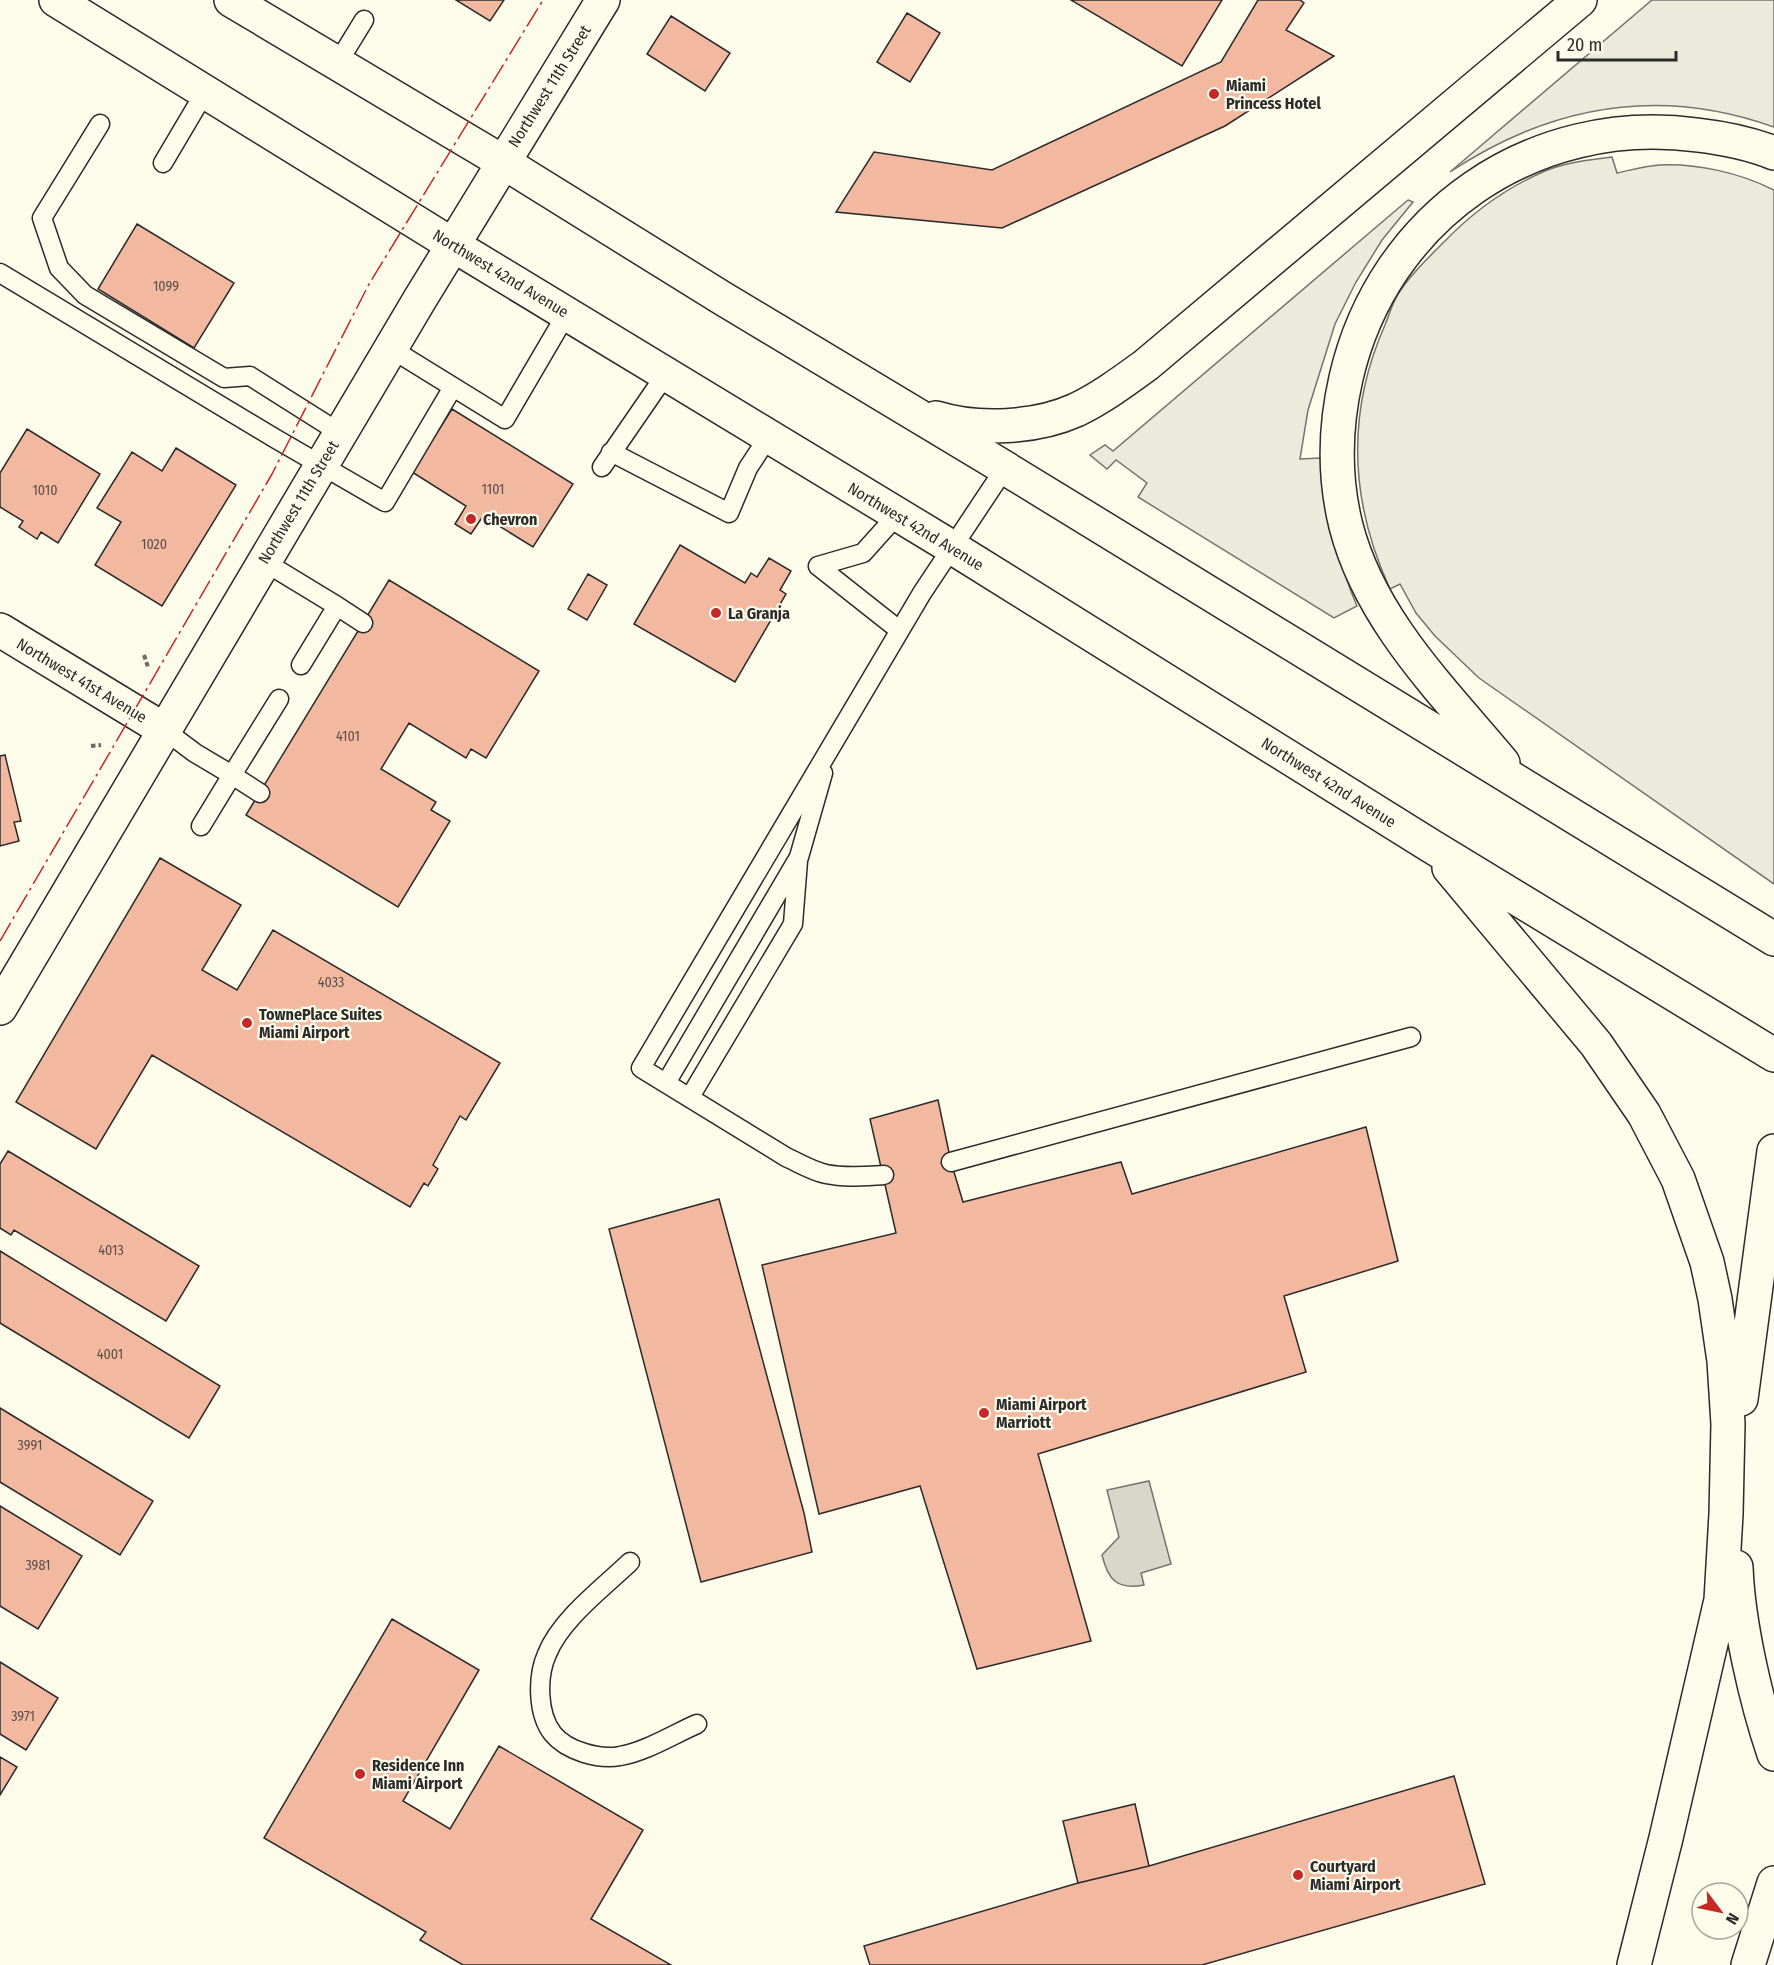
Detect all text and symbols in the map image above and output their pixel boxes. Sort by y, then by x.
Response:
street label: Northwest 11th Street [504,21,595,151]
scale bar [1558,24,1676,62]
text: 20 m [1567,34,1602,56]
place label: Miami Princess Hotel [1226,76,1321,113]
marker: Miami Princess Hotel [1207,87,1221,101]
street label: Northwest 42nd Avenue [429,225,572,322]
house number: 1099 [153,278,179,295]
street label: Northwest 11th Street [254,436,343,567]
street label: Northwest 42nd Avenue [844,478,987,575]
house number: 1101 [481,481,505,498]
house number: 1010 [32,482,58,499]
place label: Chevron [483,510,537,529]
marker: Chevron [464,512,478,526]
house number: 1020 [141,536,167,553]
place label: La Granja [728,604,790,623]
marker: La Granja [709,606,723,620]
street label: Northwest 41st Avenue [13,634,150,727]
house number: 4101 [336,728,360,745]
street label: Northwest 42nd Avenue [1258,733,1400,832]
house number: 4033 [318,974,344,991]
place label: TownePlace Suites Miami Airport [259,1005,382,1042]
marker: TownePlace Suites Miami Airport [240,1016,254,1030]
house number: 4013 [98,1242,124,1259]
house number: 4001 [97,1346,123,1363]
place label: Miami Airport Marriott [996,1395,1087,1432]
marker: Miami Airport Marriott [977,1406,991,1420]
house number: 3991 [18,1437,43,1454]
house number: 3981 [25,1557,51,1574]
house number: 3971 [11,1708,35,1725]
place label: Residence Inn Miami Airport [372,1756,464,1793]
marker: Residence Inn Miami Airport [353,1767,367,1781]
place label: Courtyard Miami Airport [1310,1857,1401,1894]
marker: Courtyard Miami Airport [1291,1868,1305,1882]
north arrow [1690,1881,1750,1941]
text: N [1722,1910,1743,1928]

